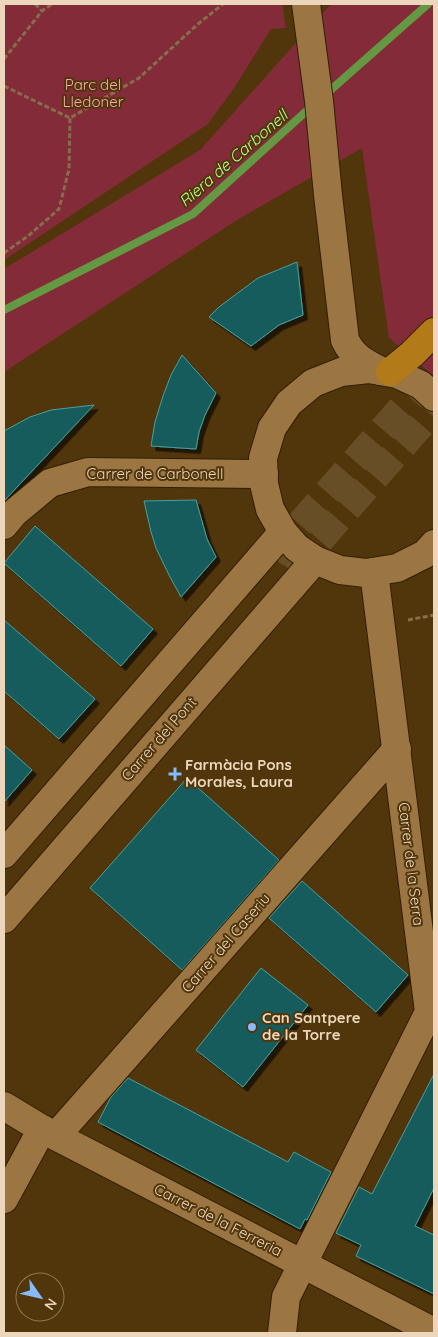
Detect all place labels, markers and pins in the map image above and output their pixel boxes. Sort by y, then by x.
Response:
place label: Farmàcia Pons Morales, Laura [185,755,293,791]
marker: Farmàcia Pons Morales, Laura [169,768,181,780]
place label: Can Santpere de la Torre [262,1008,361,1044]
marker: Can Santpere de la Torre [246,1021,258,1033]

